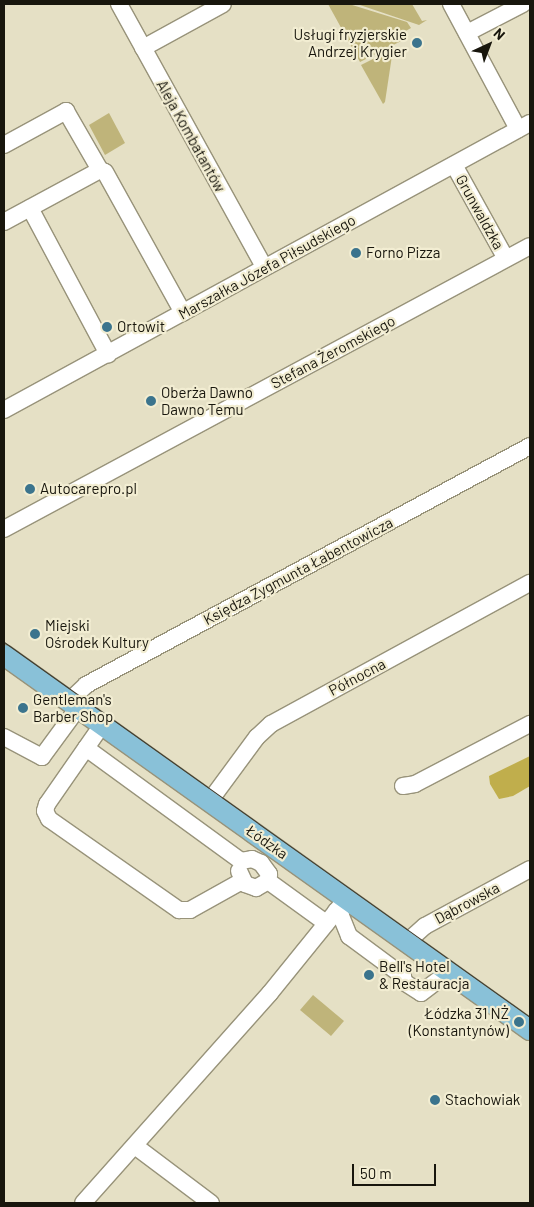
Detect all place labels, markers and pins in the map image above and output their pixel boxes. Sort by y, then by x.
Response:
place label: Usługi fryzjerskie Andrzej Krygier [294,25,407,60]
marker: Usługi fryzjerskie Andrzej Krygier [411,37,423,49]
place label: Forno Pizza [366,244,440,262]
marker: Forno Pizza [350,247,362,259]
place label: Ortowit [117,318,165,336]
marker: Ortowit [101,321,113,333]
place label: Oberża Dawno Dawno Temu [161,383,253,418]
marker: Oberża Dawno Dawno Temu [145,395,157,407]
place label: Autocarepro.pl [40,480,137,498]
marker: Autocarepro.pl [24,483,36,495]
place label: Miejski Ośrodek Kultury [45,616,149,651]
marker: Miejski Ośrodek Kultury [29,628,41,640]
place label: Gentleman's Barber Shop [33,690,113,725]
marker: Gentleman's Barber Shop [17,702,29,714]
place label: Bell's Hotel & Restauracja [379,957,469,992]
marker: Bell's Hotel & Restauracja [363,969,375,981]
place label: Łódzka 31 NŻ (Konstantynów) [409,1004,509,1039]
marker: Łódzka 31 NŻ (Konstantynów) [513,1016,525,1028]
place label: Stachowiak [445,1091,520,1109]
marker: Stachowiak [429,1094,441,1106]

